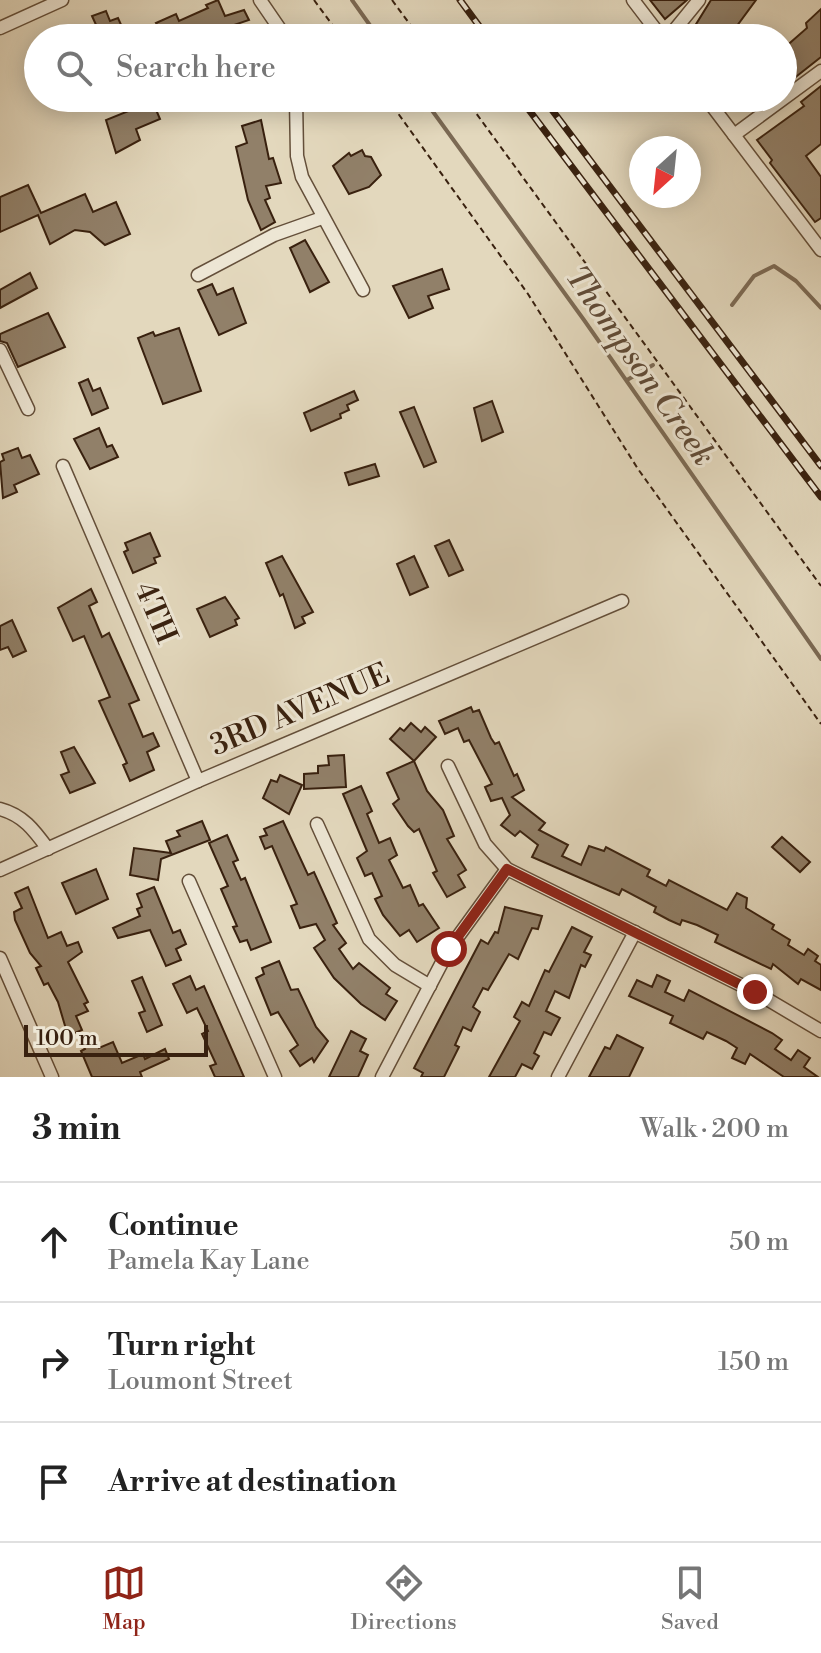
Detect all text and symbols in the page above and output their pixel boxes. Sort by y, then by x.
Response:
search box [24,24,797,112]
icon: search [52,46,96,90]
text: Search here [116,49,276,87]
north arrow [629,136,701,208]
water label: Thompson Creek [556,258,724,474]
street label: 4TH [125,577,185,649]
street label: 3RD AVENUE [205,655,395,765]
route start [431,931,467,967]
route end [737,974,773,1010]
scale bar [24,1021,208,1057]
text: 100 m [36,1025,98,1052]
text: 3 min [32,1108,121,1150]
text: Walk · 200 m [640,1113,789,1145]
text: Continue [108,1207,239,1245]
icon: ahead [32,1220,76,1264]
text: 50 m [729,1226,789,1258]
text: Pamela Kay Lane [108,1245,310,1277]
text: Turn right [108,1327,255,1365]
icon: right [32,1340,76,1384]
text: 150 m [718,1346,789,1378]
text: Loumont Street [108,1365,293,1397]
icon: arrive [32,1460,76,1504]
text: Arrive at destination [108,1463,397,1501]
tab: Map [102,1561,146,1636]
tab: Directions [351,1561,457,1636]
tab: Saved [661,1561,719,1636]

